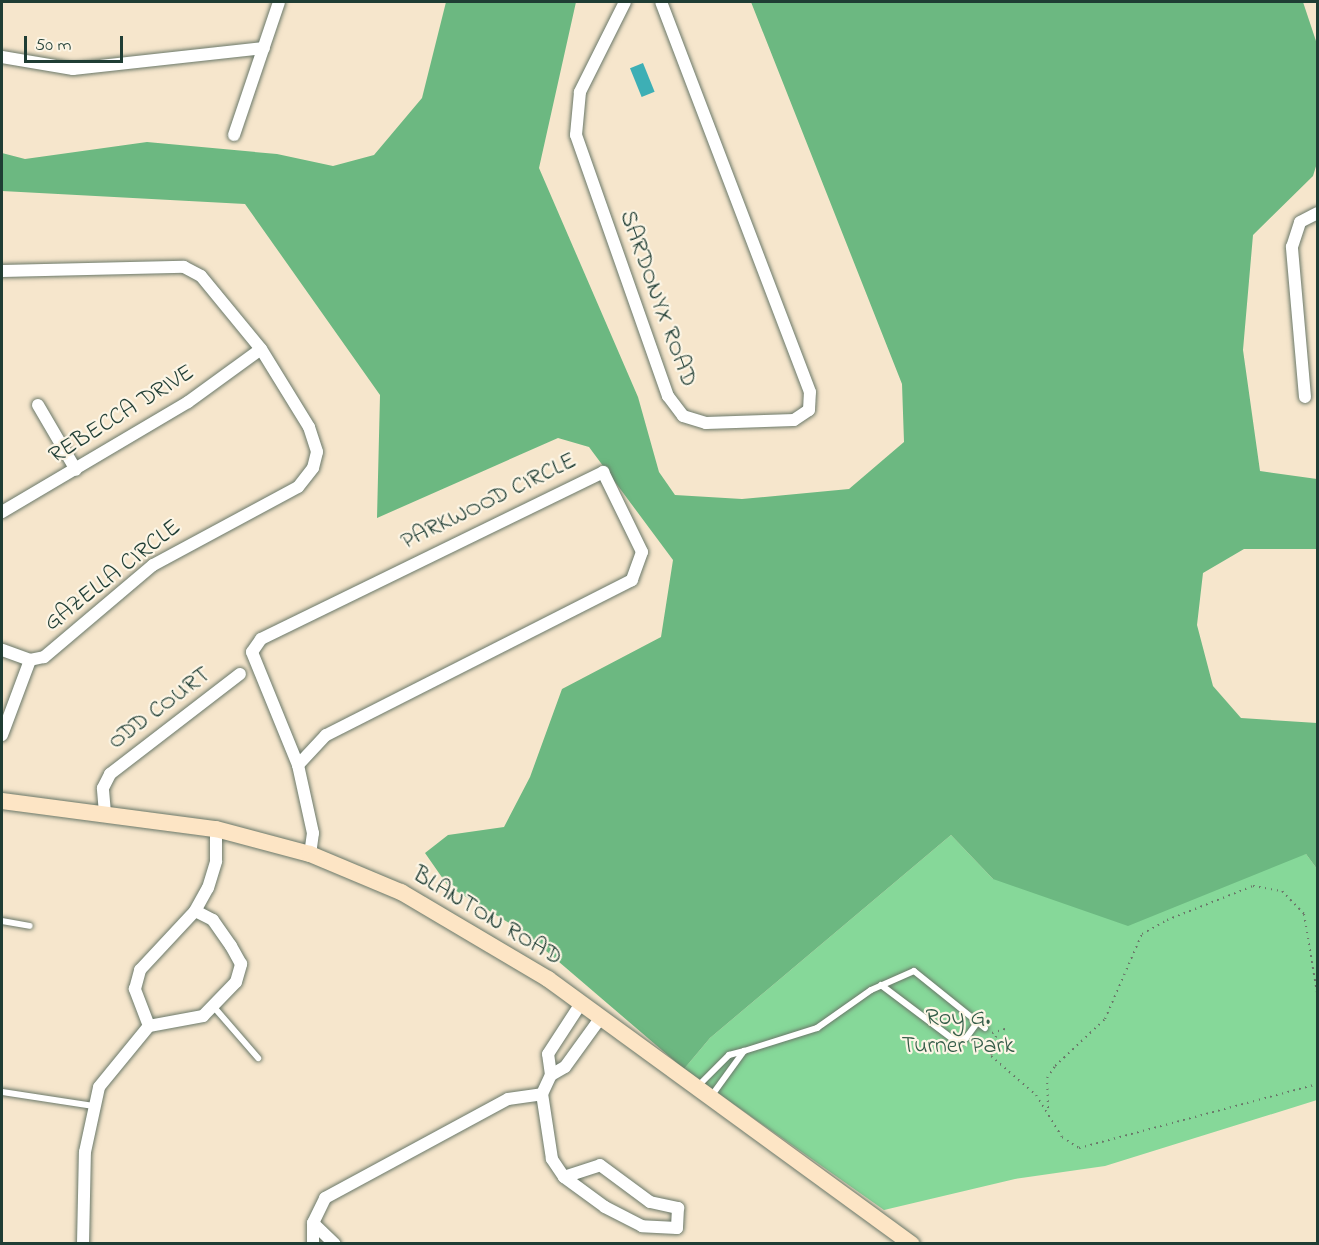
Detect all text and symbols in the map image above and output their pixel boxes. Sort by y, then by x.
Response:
scale bar [27,24,126,62]
text: 50 m [35,33,72,59]
street label: SARDONYX ROAD [612,207,702,391]
street label: REBECCA DRIVE [44,359,200,471]
street label: PARKWOOD CIRCLE [397,447,581,557]
street label: GAZELLA CIRCLE [39,514,187,638]
street label: ODD COURT [103,661,217,757]
street label: BLANTON ROAD [407,861,567,973]
park label: Roy G. Turner Park [902,1005,1014,1061]

